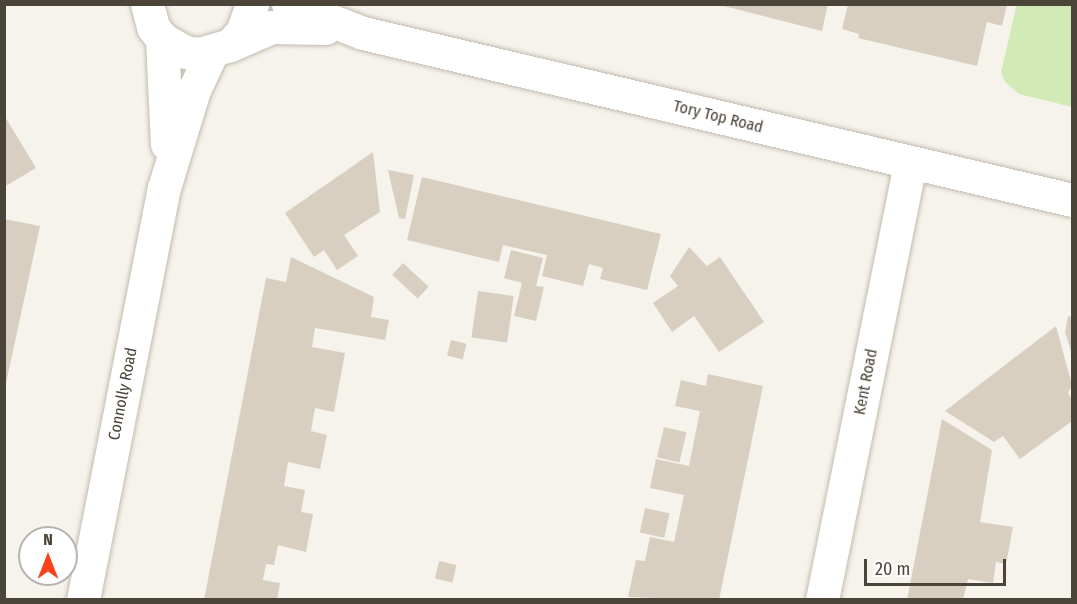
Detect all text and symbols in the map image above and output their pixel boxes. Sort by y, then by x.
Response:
street label: Tory Top Road [671,97,765,137]
street label: Connolly Road [105,346,141,442]
street label: Kent Road [850,347,882,417]
north arrow [18,526,78,586]
text: N [43,530,53,549]
scale bar [867,547,1010,585]
text: 20 m [875,558,910,580]

